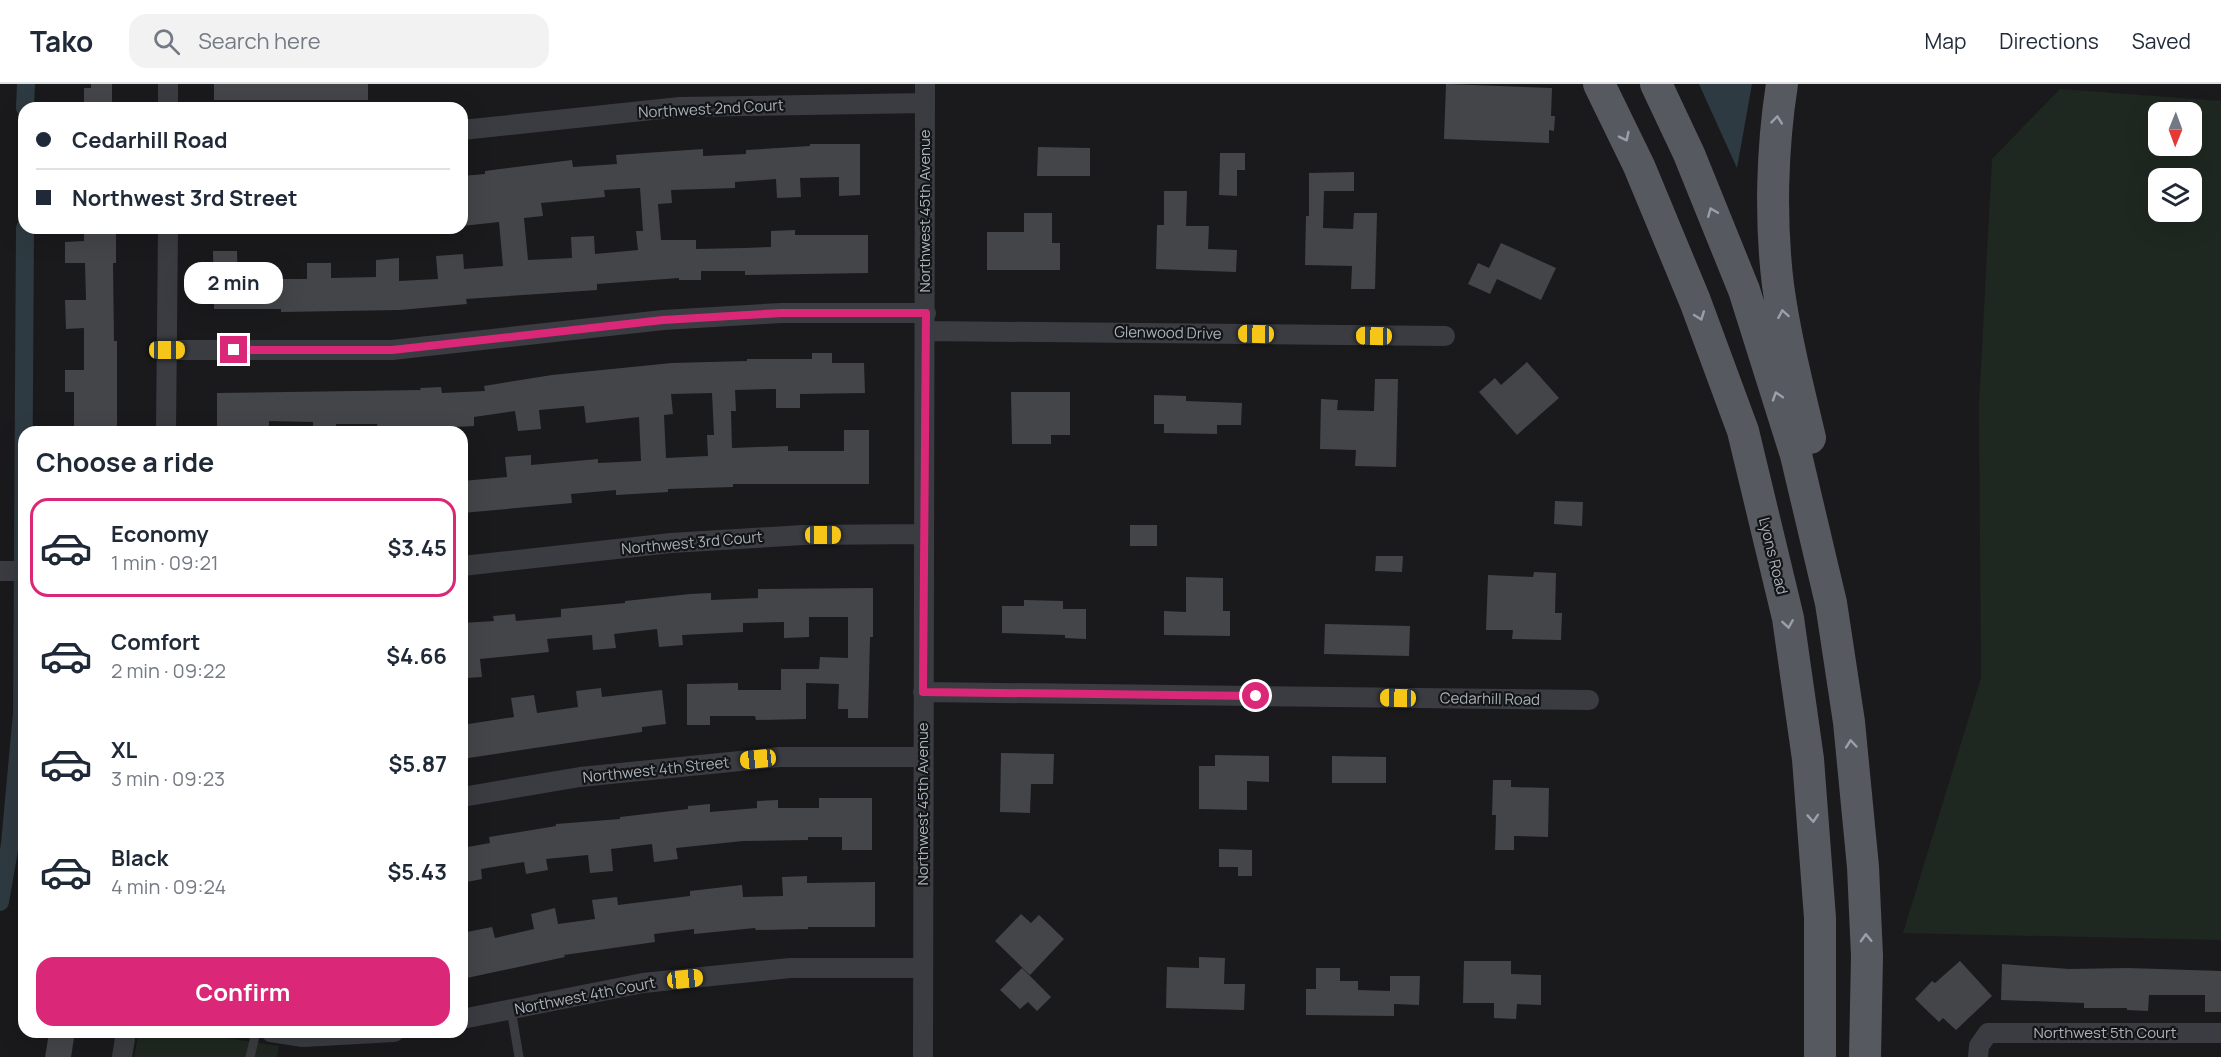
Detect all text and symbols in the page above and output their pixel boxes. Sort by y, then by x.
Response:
search box [129,14,549,68]
text: Tako [30,22,93,60]
icon: search [150,25,183,58]
text: Search here [198,26,321,56]
text: Map [1925,27,1966,55]
text: Directions [1999,27,2099,55]
text: Saved [2132,27,2191,55]
street label: Northwest 2nd Court [638,94,784,123]
north arrow [2148,102,2202,156]
map controls [2148,102,2202,222]
one-way arrow [1770,115,1783,124]
text: Cedarhill Road [72,125,228,155]
street label: Northwest 45th Avenue [914,129,935,293]
one-way arrow [1617,130,1629,141]
button: layers [2148,168,2202,222]
text: Northwest 3rd Street [72,183,298,213]
one-way arrow [1707,207,1719,218]
callout: 2 min [184,263,284,305]
text: 2 min [207,269,260,296]
one-way arrow [1777,309,1790,319]
one-way arrow [1693,310,1706,321]
street label: Glenwood Drive [1114,321,1222,344]
car [1238,325,1274,343]
car [1356,327,1392,345]
route end [220,336,247,363]
car [149,341,185,359]
one-way arrow [1772,391,1784,402]
text: Choose a ride [36,443,214,480]
street label: Lyons Road [1754,515,1793,597]
text: Economy [111,519,209,549]
icon: car [39,521,93,575]
street label: Northwest 3rd Court [620,526,763,559]
car [805,526,841,544]
text: $3.45 [387,533,447,563]
text: 1 min · 09:21 [111,549,219,576]
one-way arrow [1782,620,1794,629]
text: Comfort [111,627,200,657]
icon: car [39,629,93,683]
text: $4.66 [386,641,447,671]
text: 2 min · 09:22 [111,657,226,684]
route start [1242,682,1269,709]
street label: Cedarhill Road [1440,687,1540,710]
car [1380,689,1416,707]
street label: Northwest 45th Avenue [912,722,933,886]
text: XL [111,735,137,765]
icon: car [39,737,93,791]
one-way arrow [1845,739,1858,748]
car [739,748,777,770]
text: $5.87 [388,749,447,779]
street label: Northwest 4th Street [582,751,730,788]
text: 3 min · 09:23 [111,765,225,792]
one-way arrow [1806,813,1819,822]
text: Black [111,843,168,873]
icon: car [39,845,93,899]
text: $5.43 [387,857,447,887]
text: 4 min · 09:24 [111,873,226,900]
one-way arrow [1859,934,1872,943]
button: Confirm [36,957,450,1026]
car [666,968,704,990]
street label: Northwest 4th Court [513,972,657,1019]
street label: Northwest 5th Court [2034,1022,2176,1043]

